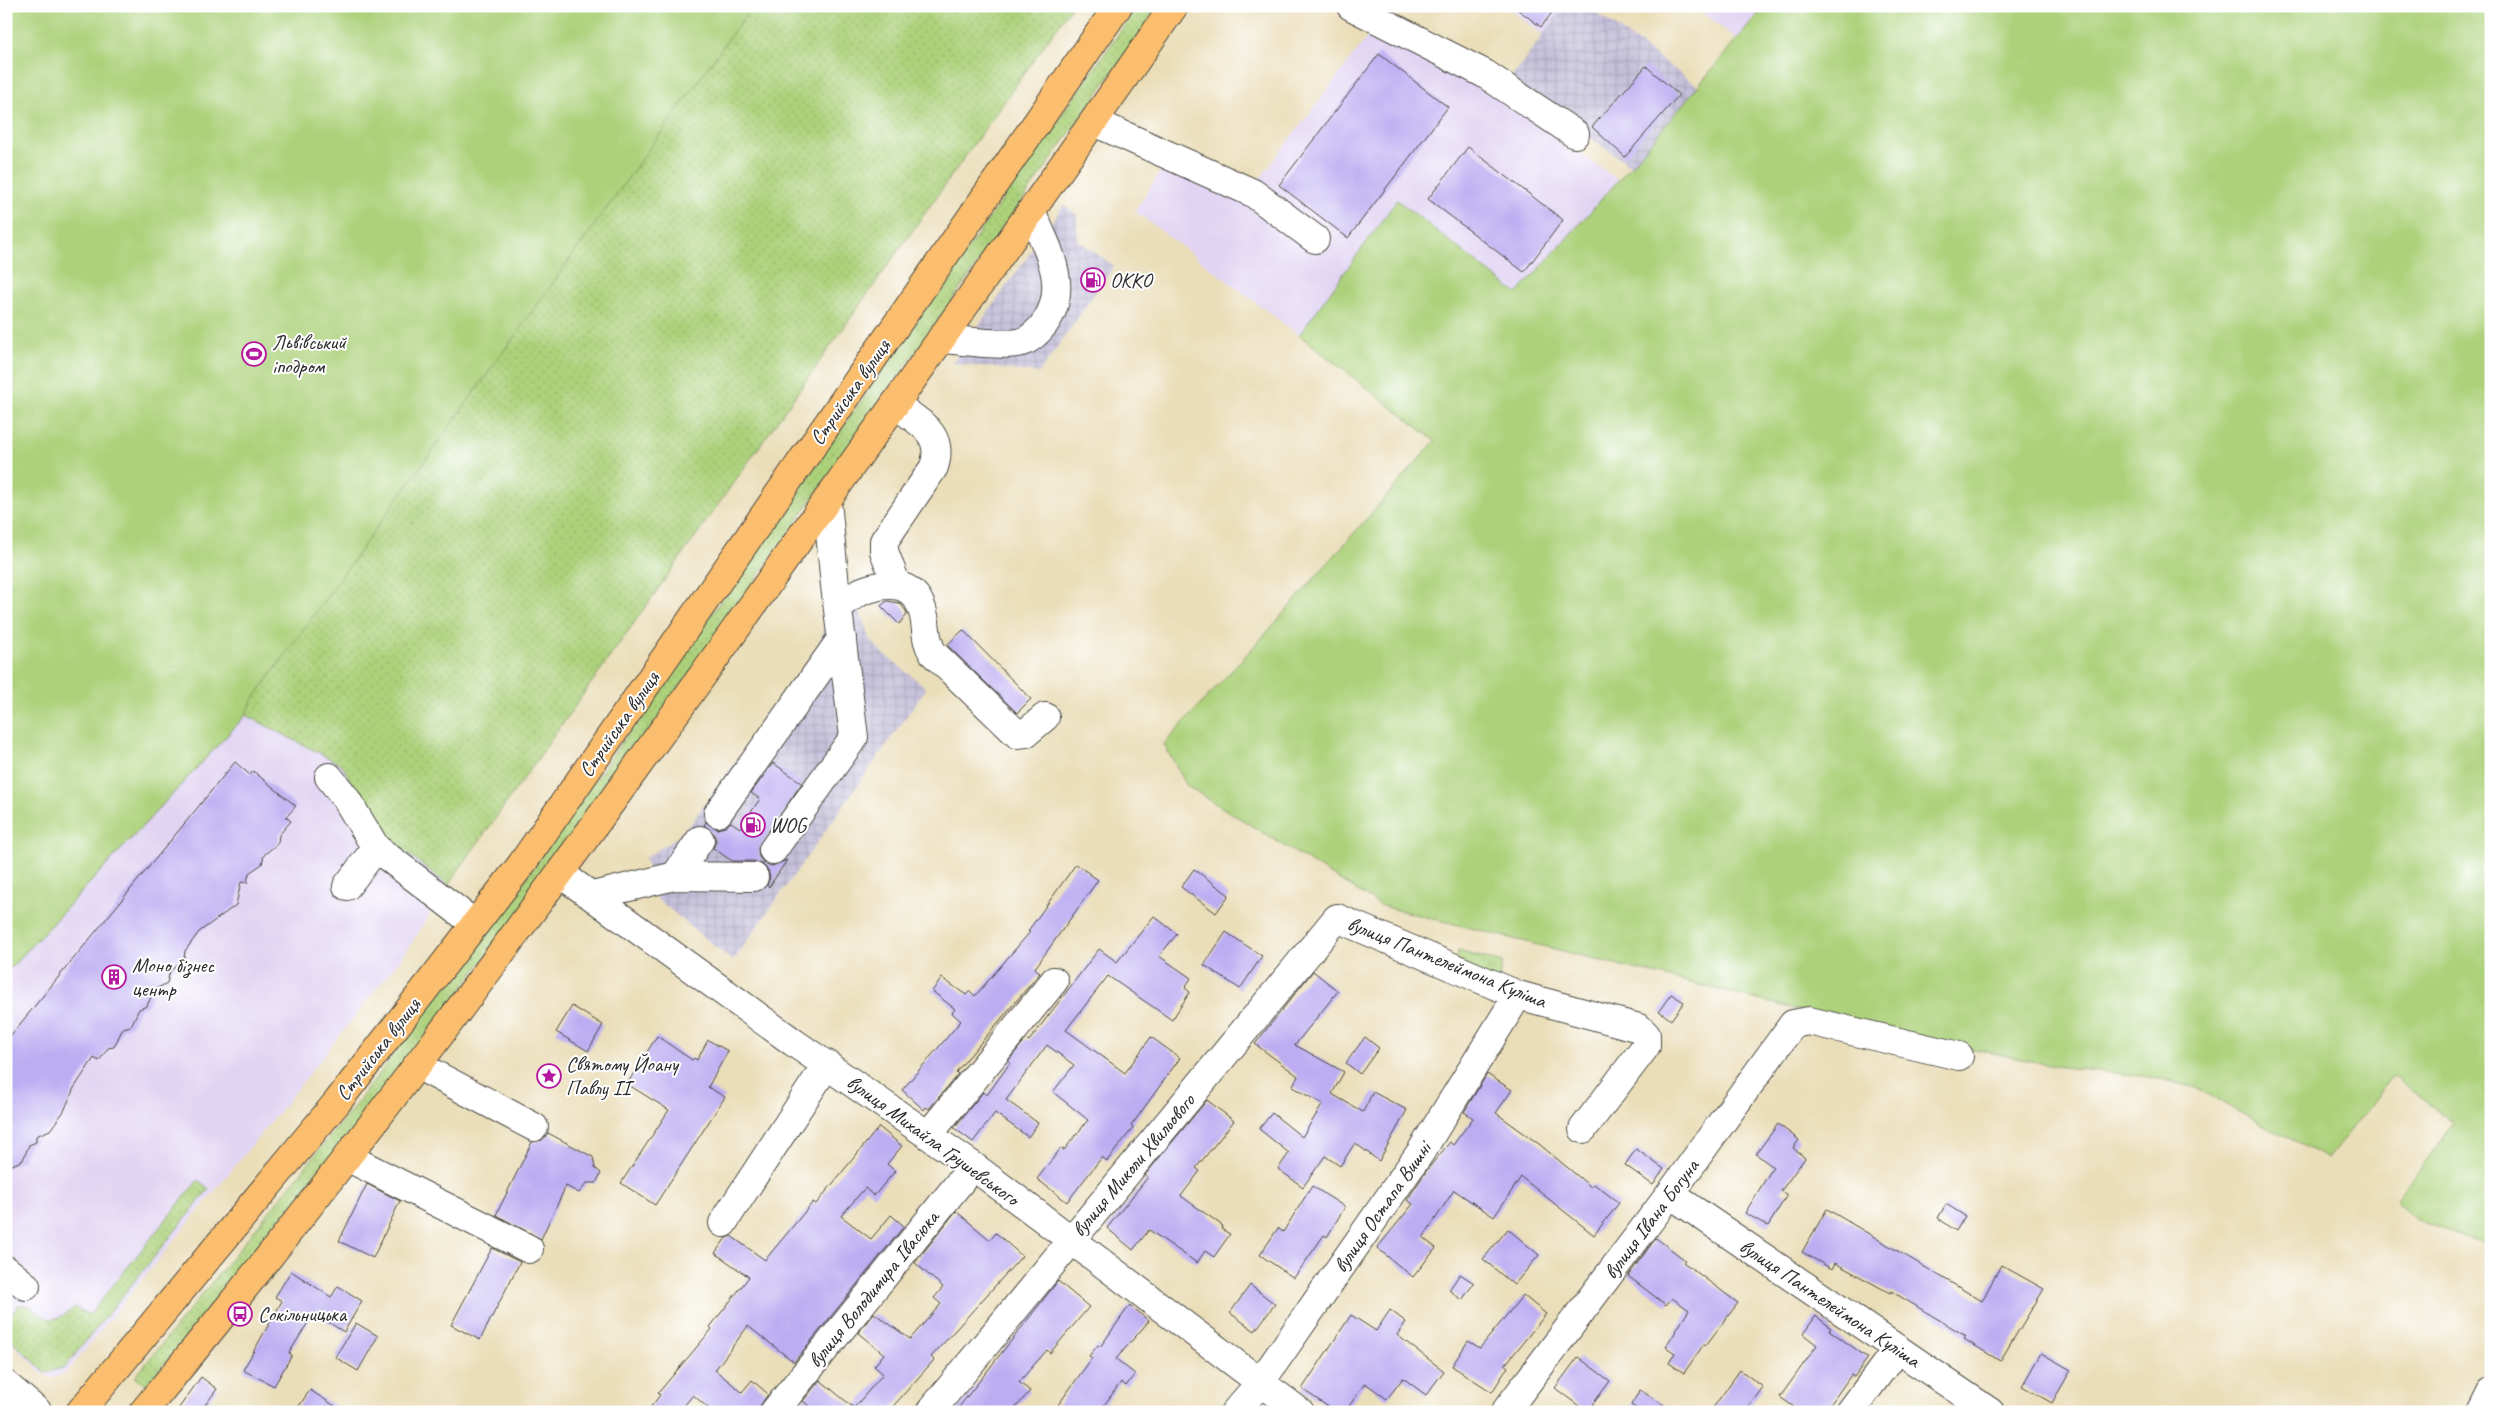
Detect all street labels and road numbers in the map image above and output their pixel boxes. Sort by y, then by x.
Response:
street label: Стрийська вулиця [804,333,897,450]
street label: Стрийська вулиця [573,665,666,782]
street label: вулиця Пантелеймона Куліша [1344,910,1552,1014]
street label: Стрийська вулиця [330,991,427,1106]
street label: вулиця Михайла Грушевського [842,1069,1026,1213]
street label: вулиця Миколи Хвильового [1066,1087,1201,1242]
street label: вулиця Остапа Вишні [1327,1134,1438,1277]
street label: вулиця Івана Богуна [1598,1153,1705,1284]
street label: вулиця Володимира Івасюка [802,1203,946,1373]
street label: вулиця Пантелеймона Куліша [1735,1233,1927,1374]

